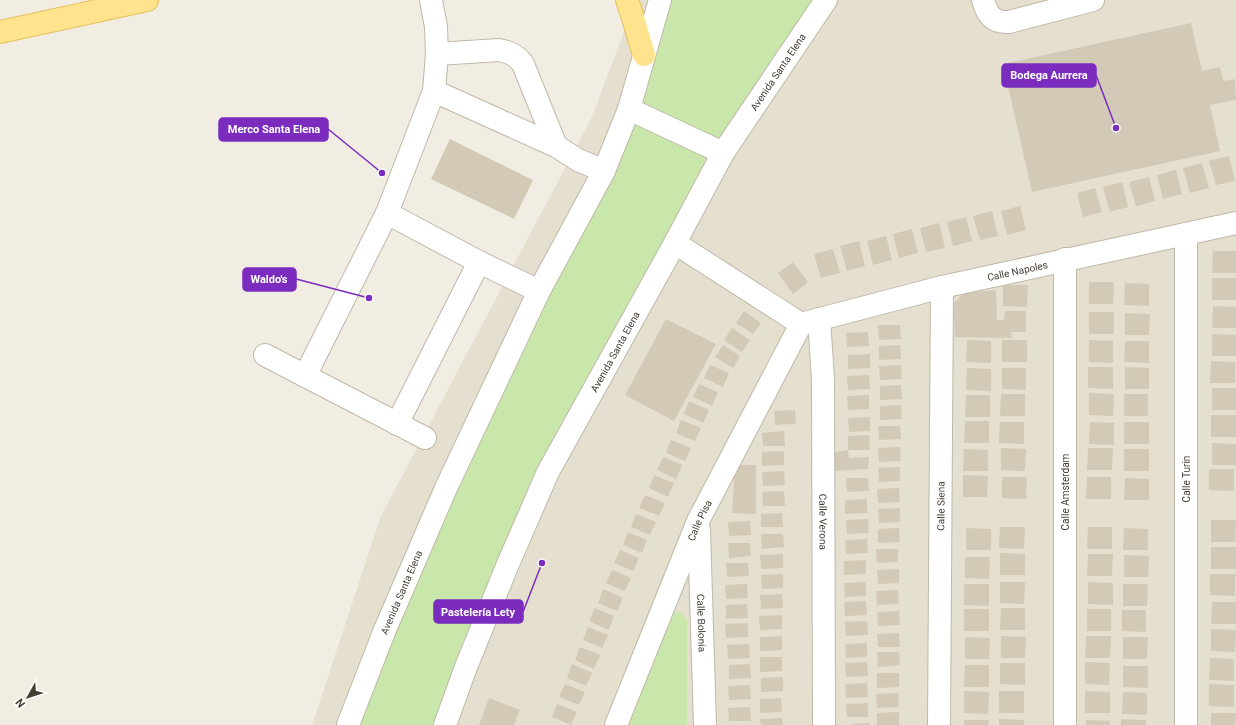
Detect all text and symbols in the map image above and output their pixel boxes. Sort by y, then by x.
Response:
street label: Avenida Santa Elena [748,31,808,112]
callout: Bodega Aurrera [1002,64,1096,87]
text: Bodega Aurrera [1010,69,1088,82]
callout: Merco Santa Elena [219,118,328,141]
text: Merco Santa Elena [228,123,320,136]
street label: Calle Napoles [986,259,1049,282]
callout: Waldo's [243,268,296,291]
text: Waldo's [250,273,288,286]
street label: Avenida Santa Elena [588,309,642,394]
street label: Calle Amsterdam [1060,453,1071,530]
street label: Calle Turin [1181,456,1192,502]
street label: Calle Siena [935,481,946,531]
street label: Calle Verona [818,494,829,550]
street label: Calle Pisa [685,498,714,542]
street label: Avenida Santa Elena [378,549,424,636]
street label: Calle Bolonia [695,594,708,652]
callout: Pastelería Lety [434,600,523,623]
text: Pastelería Lety [441,606,515,619]
north arrow [8,677,48,717]
text: N [13,696,28,710]

